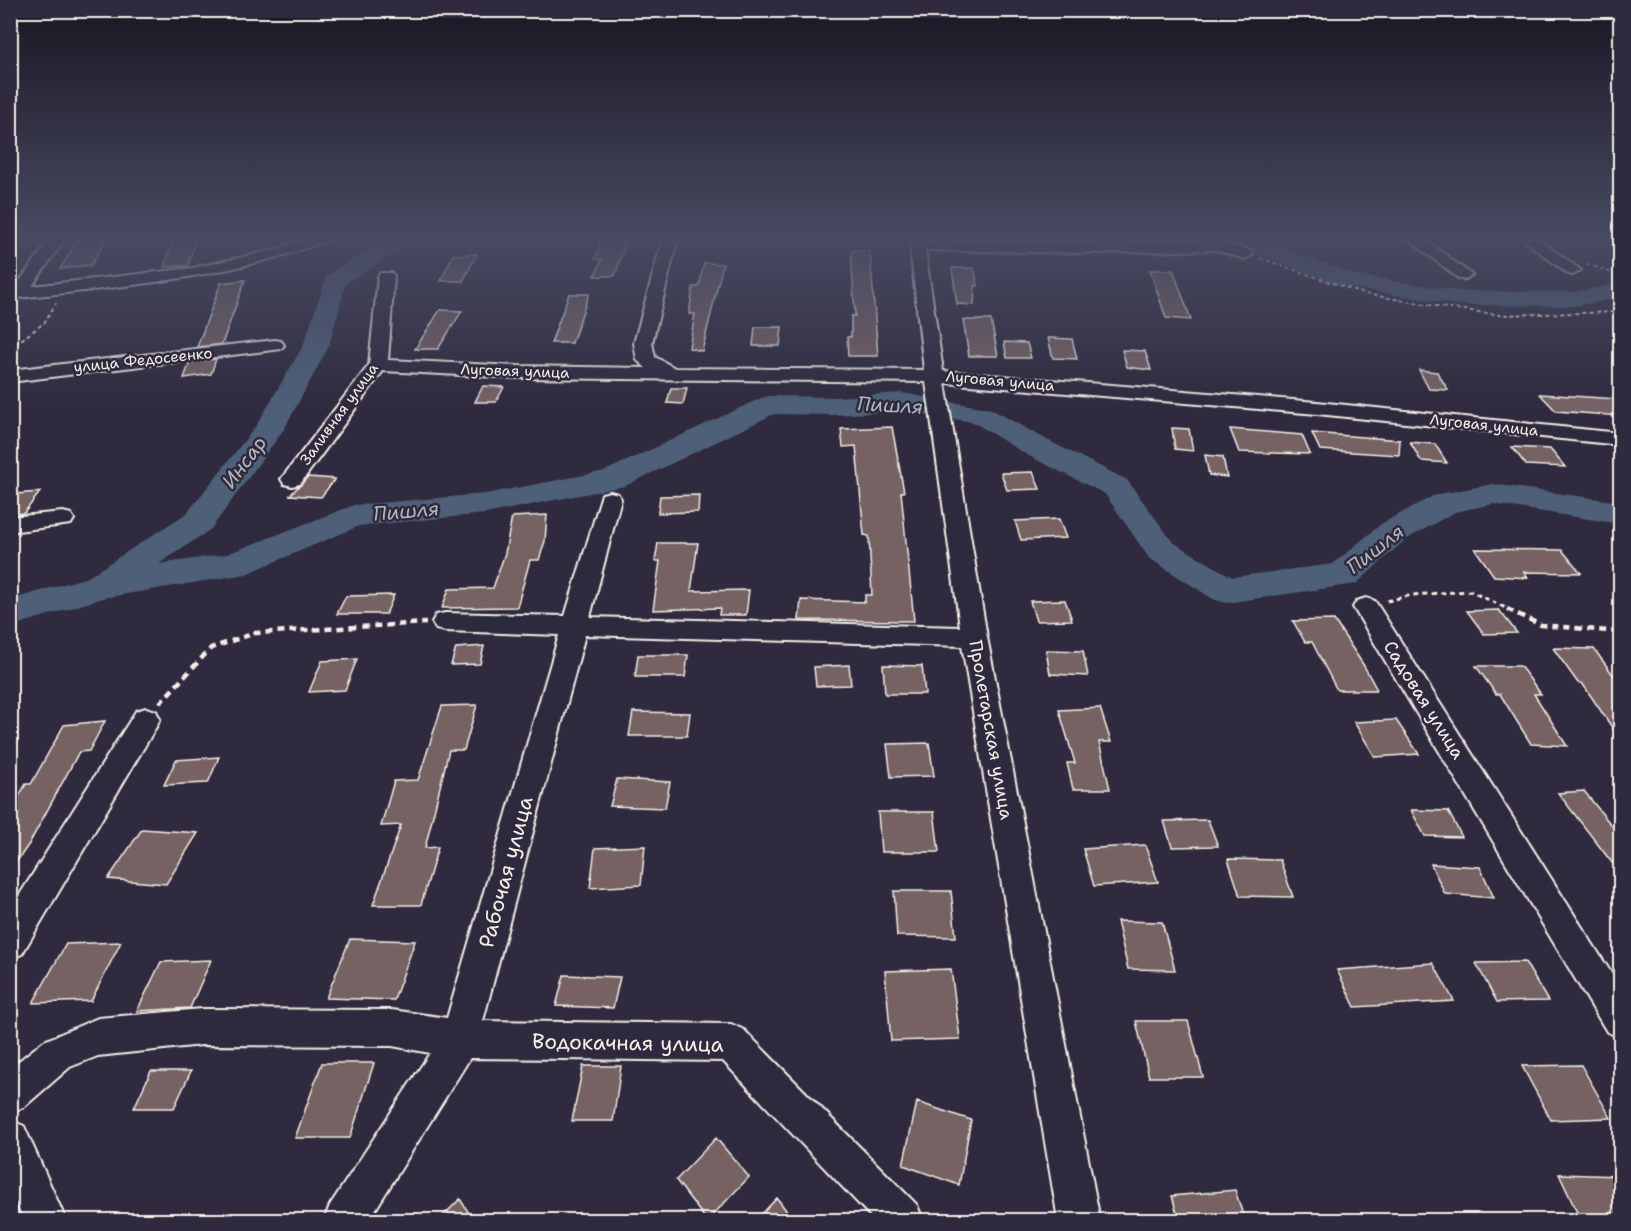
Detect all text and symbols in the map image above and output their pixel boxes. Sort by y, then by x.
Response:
street label: улица Федосеенко [73,343,213,377]
street label: Заливная улица [295,359,383,469]
street label: Луговая улица [460,359,571,383]
street label: Луговая улица [945,366,1056,396]
water label: Пишля [856,390,924,420]
street label: Луговая улица [1429,409,1540,441]
water label: Инсар [216,430,272,494]
water label: Пишля [372,495,440,527]
water label: Пишля [1341,518,1409,580]
street label: Садовая улица [1378,636,1470,764]
street label: Пролетарская улица [963,638,1019,822]
street label: Рабочая улица [472,793,540,951]
street label: Водокачная улица [532,1027,724,1059]

